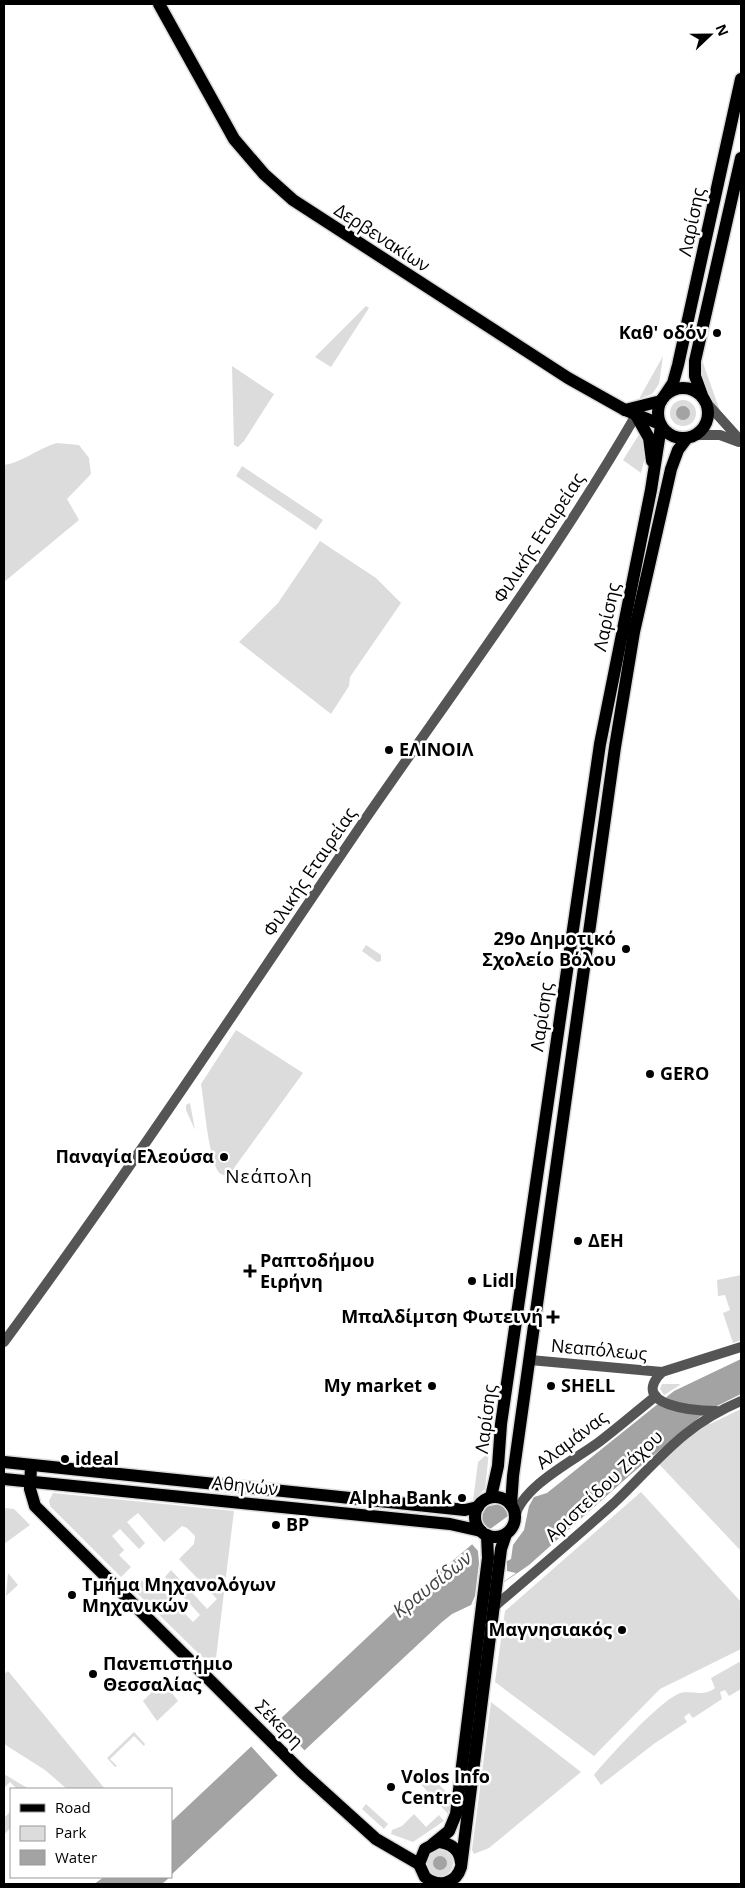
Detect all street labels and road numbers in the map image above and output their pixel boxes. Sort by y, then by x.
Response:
street label: Λαρίσης [672,185,710,258]
street label: Δερβενακίων [330,197,435,277]
street label: Φιλικής Εταιρείας [487,467,589,607]
street label: Λαρίσης [587,580,625,653]
street label: Φιλικής Εταιρείας [257,802,361,941]
street label: Λαρίσης [524,980,558,1053]
street label: Νεαπόλεως [550,1333,649,1365]
street label: Λαρίσης [469,1383,501,1455]
street label: Αλαμάνας [531,1404,612,1474]
street label: Αριστείδου Ζάχου [539,1424,667,1546]
street label: Αθηνών [211,1470,280,1500]
street label: Σέκερη [250,1694,309,1753]

